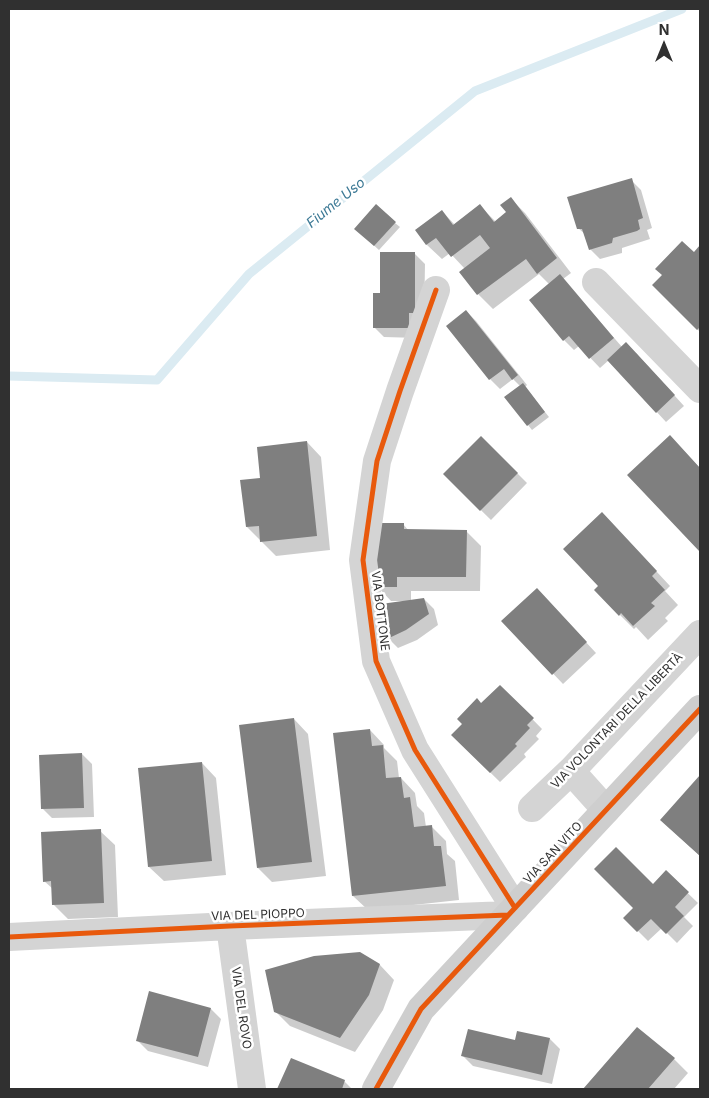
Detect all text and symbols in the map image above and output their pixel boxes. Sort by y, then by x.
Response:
north arrow [639,20,689,70]
text: N [659,21,669,38]
water label: Fiume Uso [303,174,369,232]
street label: VIA BOTTONE [368,570,392,652]
street label: VIA VOLONTARI DELLA LIBERTÀ [548,650,686,792]
street label: VIA SAN VITO [521,819,585,887]
street label: VIA DEL PIOPPO [211,906,305,924]
street label: VIA DEL ROVO [228,966,254,1050]

